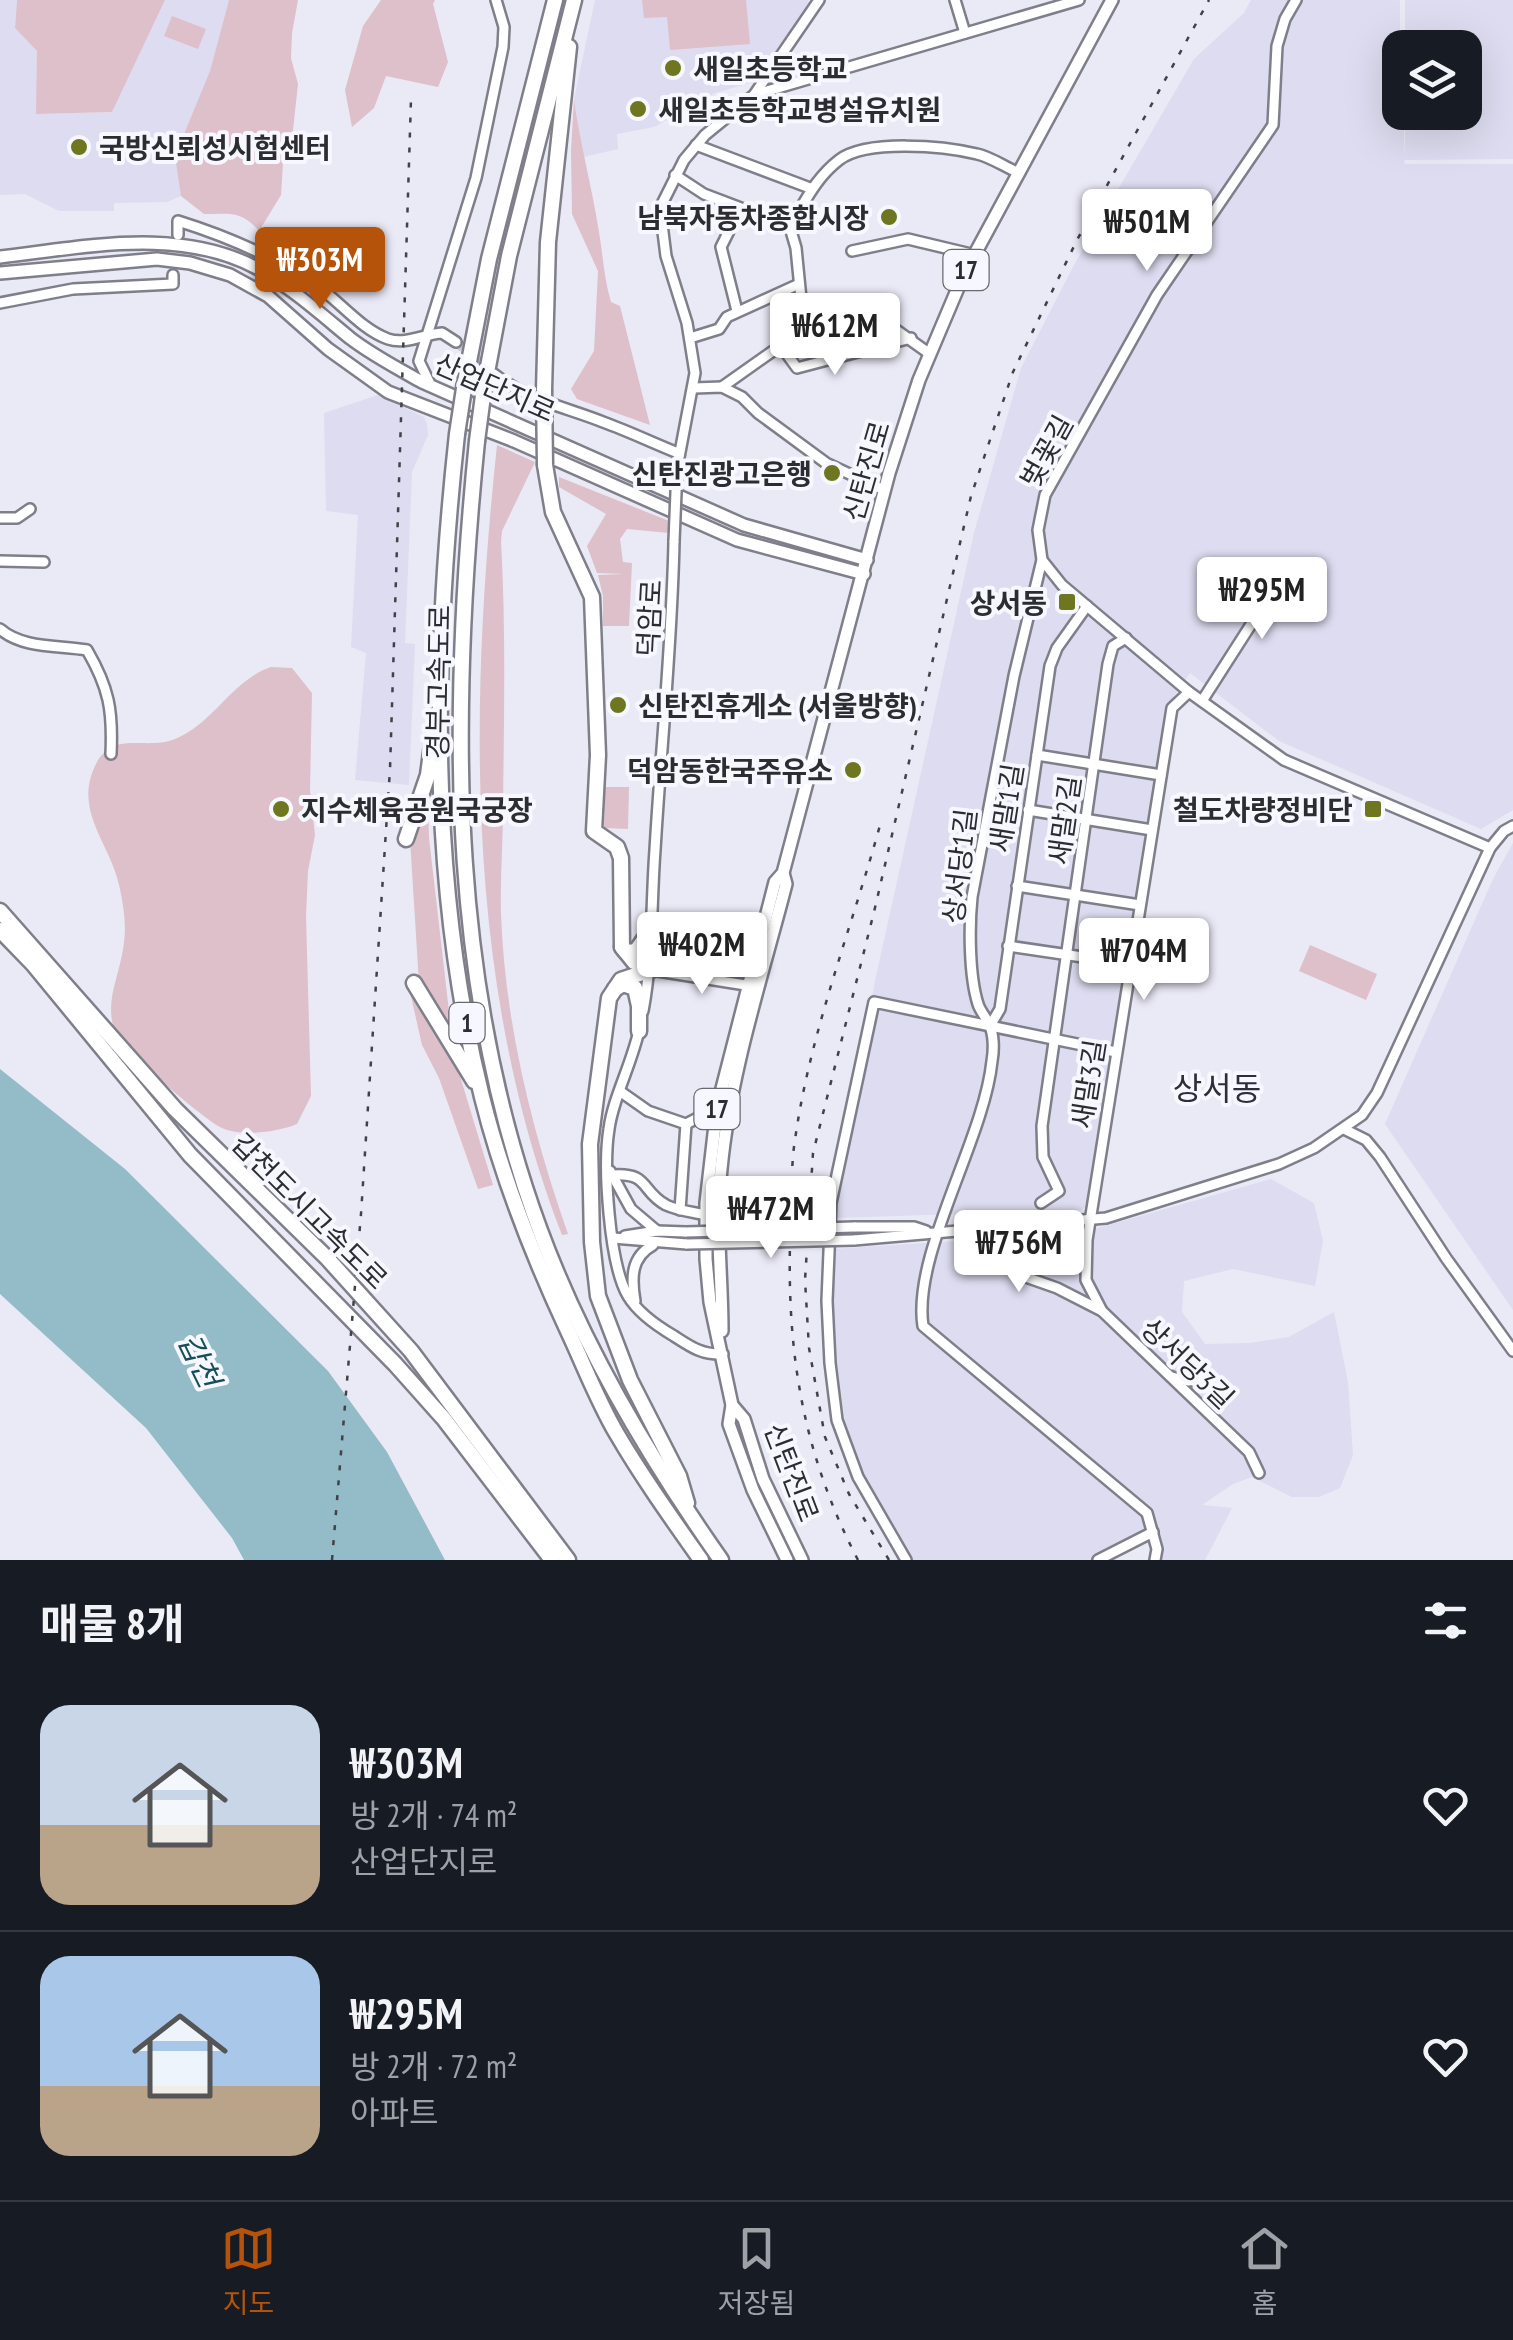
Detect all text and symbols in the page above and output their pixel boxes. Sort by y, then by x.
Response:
map controls [1382,30,1482,130]
button: layers [1382,30,1482,130]
place label: 새일초등학교 [693,50,848,87]
marker: 새일초등학교 [662,57,684,79]
place label: 새일초등학교병설유치원 [658,91,941,128]
marker: 새일초등학교병설유치원 [627,98,649,120]
place label: 국방신뢰성시험센터 [99,129,331,166]
marker: 국방신뢰성시험센터 [68,136,90,158]
pin: ₩501M [1077,189,1217,274]
place label: 남북자동차종합시장 [637,199,869,236]
text: ₩501M [1104,200,1190,242]
marker: 남북자동차종합시장 [878,206,900,228]
pin: ₩303M [250,227,390,312]
text: ₩303M [277,238,363,280]
road number: 17 [944,250,988,290]
pin: ₩612M [765,293,905,378]
text: ₩612M [792,304,878,346]
street label: 산업단지로 [429,344,561,430]
street label: 벚꽃길 [1011,408,1081,494]
street label: 신탄진로 [834,416,898,526]
place label: 신탄진광고은행 [632,455,812,492]
marker: 신탄진광고은행 [821,462,843,484]
pin: ₩295M [1192,557,1332,642]
text: ₩295M [1219,568,1305,610]
street label: 덕암로 [629,578,669,658]
place label: 상서동 [970,584,1047,621]
marker: 상서동 [1056,591,1078,613]
street label: 경부고속도로 [418,604,458,760]
place label: 신탄진휴게소 (서울방향) [638,687,917,724]
marker: 신탄진휴게소 (서울방향) [607,694,629,716]
place label: 덕암동한국주유소 [627,752,833,789]
marker: 덕암동한국주유소 [842,759,864,781]
street label: 새말1길 [981,761,1031,855]
street label: 새말2길 [1039,773,1089,867]
place label: 지수체육공원국궁장 [301,791,533,828]
place label: 철도차량정비단 [1173,791,1353,828]
marker: 지수체육공원국궁장 [270,798,292,820]
marker: 철도차량정비단 [1362,798,1384,820]
street label: 상서당1길 [934,806,984,926]
pin: ₩402M [632,912,772,997]
pin: ₩704M [1074,918,1214,1003]
text: ₩402M [659,923,745,965]
text: ₩704M [1101,929,1187,971]
road number: 1 [450,1003,484,1043]
street label: 새말3길 [1063,1037,1113,1131]
district label: 상서동 [1173,1067,1261,1109]
road number: 17 [694,1089,740,1129]
street label: 갑천도시고속도로 [224,1125,396,1297]
pin: ₩472M [701,1176,841,1261]
text: ₩472M [728,1187,814,1229]
pin: ₩756M [949,1210,1089,1295]
text: ₩756M [976,1221,1062,1263]
street label: 상서당3길 [1134,1310,1242,1416]
water label: 갑천 [170,1327,231,1396]
street label: 신탄진로 [756,1417,828,1527]
icon: filters [1418,1593,1473,1648]
text: 매물 8개 [40,1596,185,1651]
text: ₩303M [350,1735,463,1790]
icon: home [120,1745,240,1865]
icon: heart [1418,1778,1473,1833]
text: 방 2개 · 74 m² [350,1794,517,1836]
text: 산업단지로 [350,1840,497,1882]
text: ₩295M [350,1986,463,2041]
icon: home [120,1996,240,2116]
icon: heart [1418,2029,1473,2084]
text: 방 2개 · 72 m² [350,2045,517,2087]
text: 아파트 [350,2091,438,2133]
tab: 지도 [221,2221,276,2321]
tab: 저장됨 [718,2221,795,2321]
tab: 홈 [1237,2221,1292,2321]

